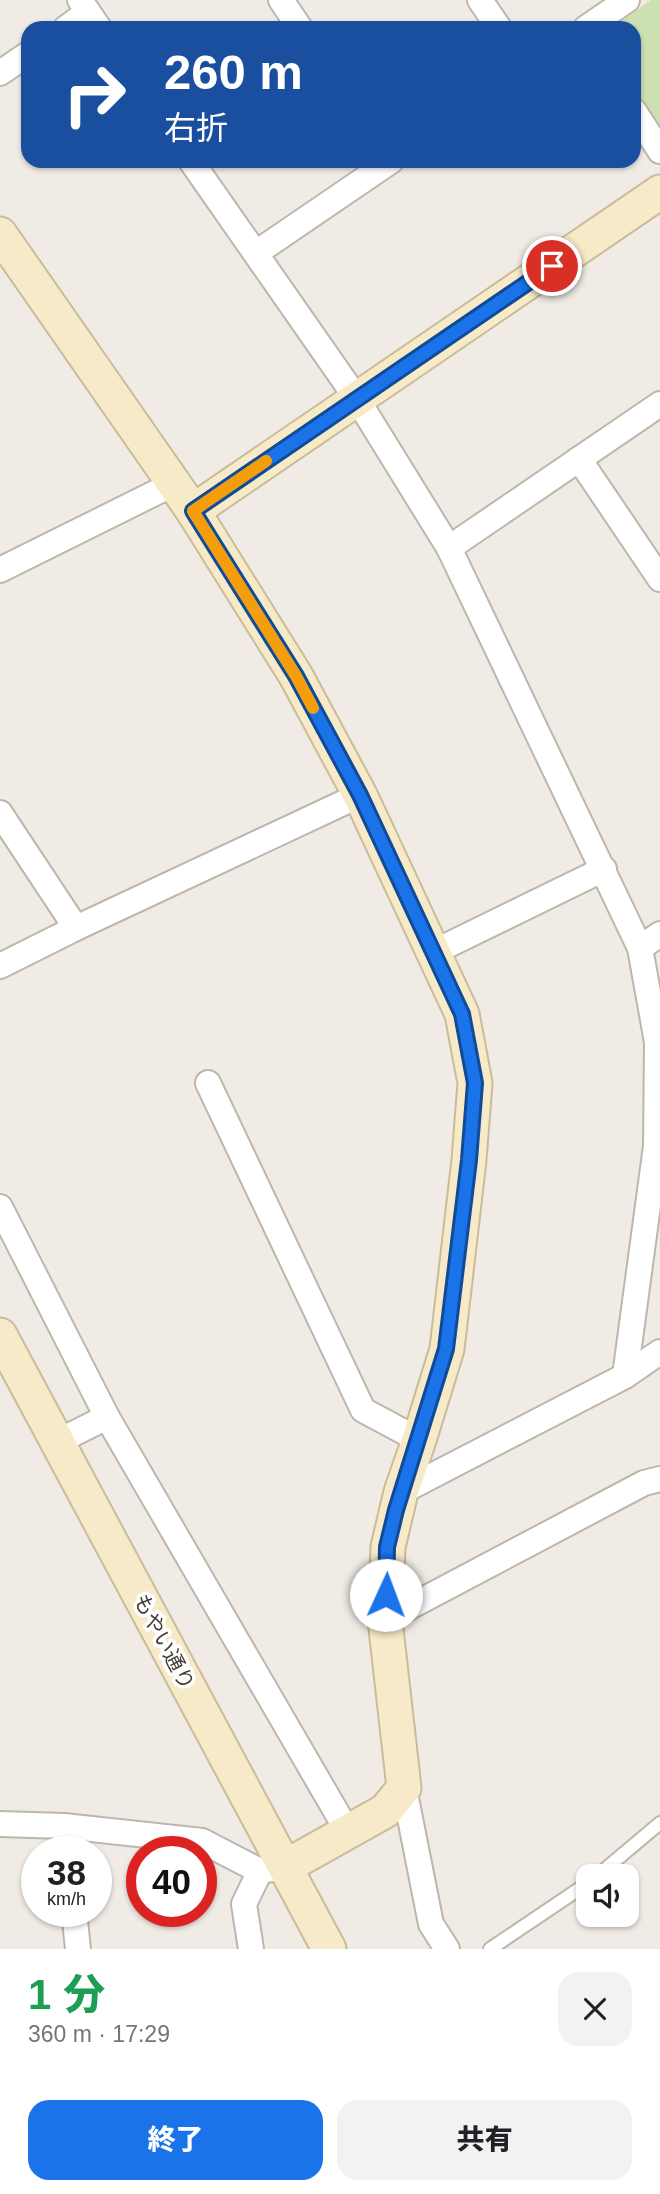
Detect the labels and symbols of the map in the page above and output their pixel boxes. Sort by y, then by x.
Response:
pin [522,236,582,296]
position arrow [349,1558,423,1632]
street label: もやい通り [130,1590,199,1694]
speed limit sign: 40 [126,1836,217,1927]

